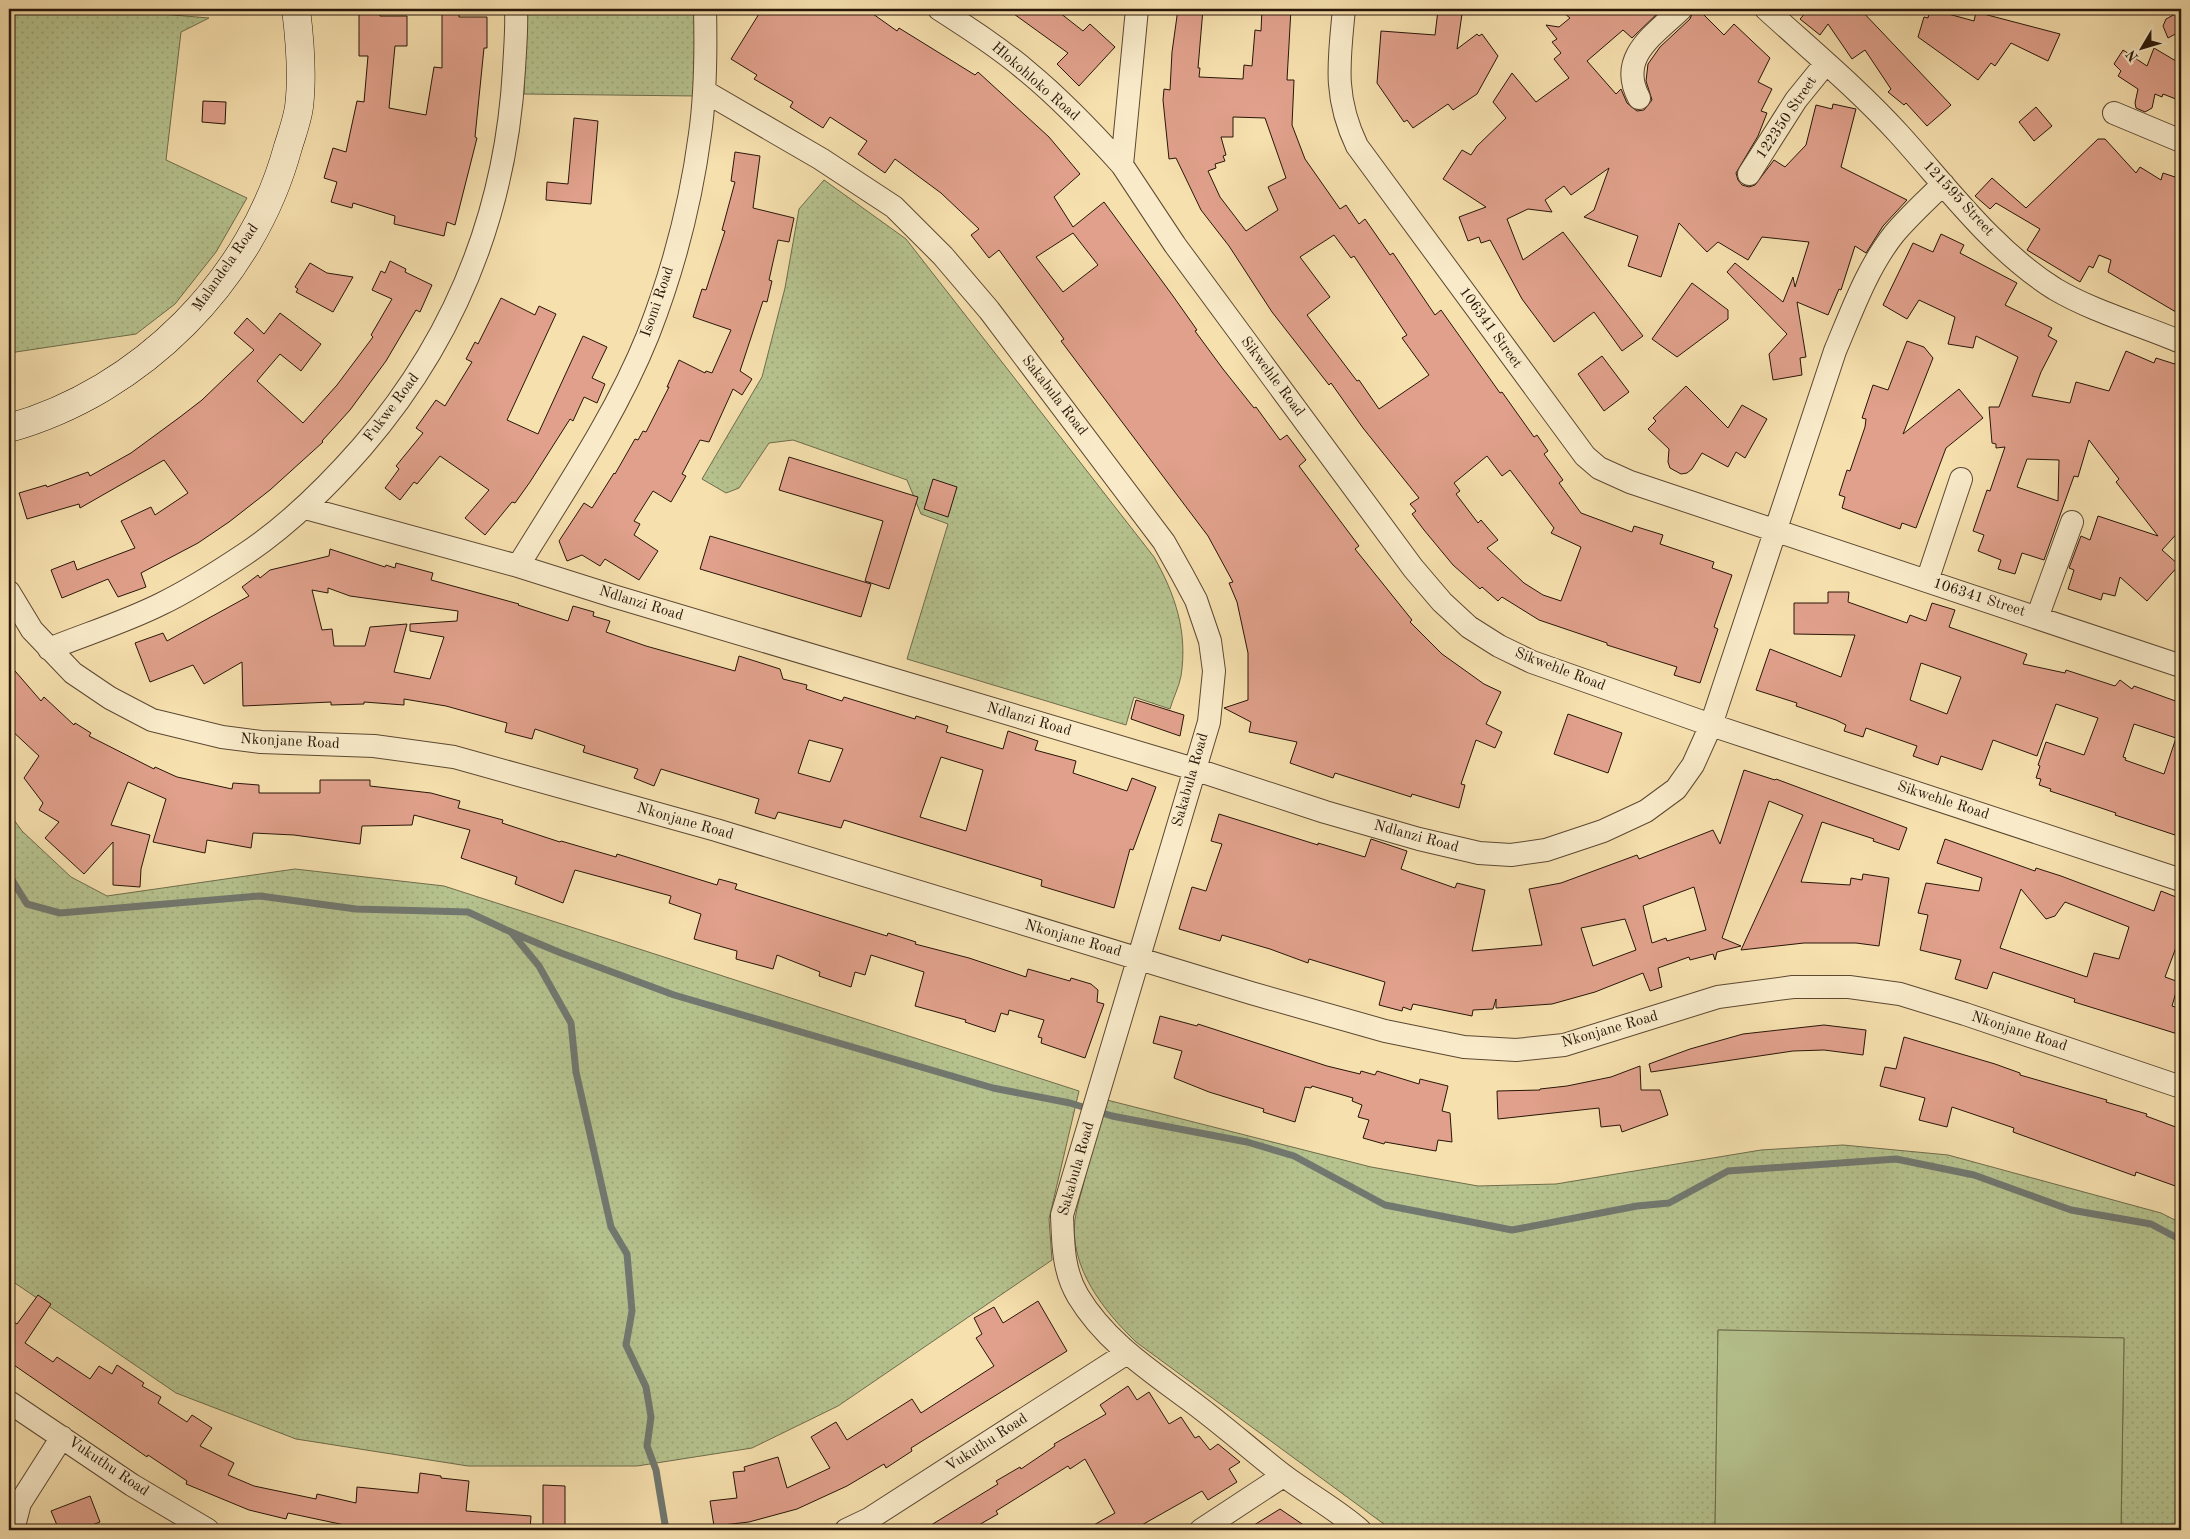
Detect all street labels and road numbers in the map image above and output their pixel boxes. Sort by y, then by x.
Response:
street label: Hlokohloko Road [988,40,1082,124]
street label: 122350 Street [1754,74,1820,162]
street label: 121595 Street [1920,159,1996,239]
street label: Malandela Road [190,221,262,315]
street label: Isomi Road [639,265,677,339]
street label: 106341 Street [1456,285,1524,371]
street label: Sikwehle Road [1237,334,1307,420]
street label: Sakabula Road [1018,353,1090,439]
street label: Fukwe Road [362,371,423,445]
street label: 106341 Street [1931,576,2027,620]
street label: Ndlanzi Road [597,584,685,624]
street label: Sikwehle Road [1513,646,1608,694]
street label: Ndlanzi Road [985,701,1073,739]
street label: Sakabula Road [1170,731,1212,829]
street label: Nkonjane Road [240,732,340,752]
street label: Sikwehle Road [1895,779,1991,823]
street label: Nkonjane Road [635,801,735,843]
street label: Ndlanzi Road [1372,818,1460,856]
street label: Nkonjane Road [1023,918,1123,960]
street label: Nkonjane Road [1560,1009,1660,1051]
street label: Nkonjane Road [1969,1009,2069,1055]
street label: Sakabula Road [1056,1120,1098,1218]
street label: Vukuthu Road [944,1411,1031,1475]
street label: Vukuthu Road [65,1435,151,1500]

